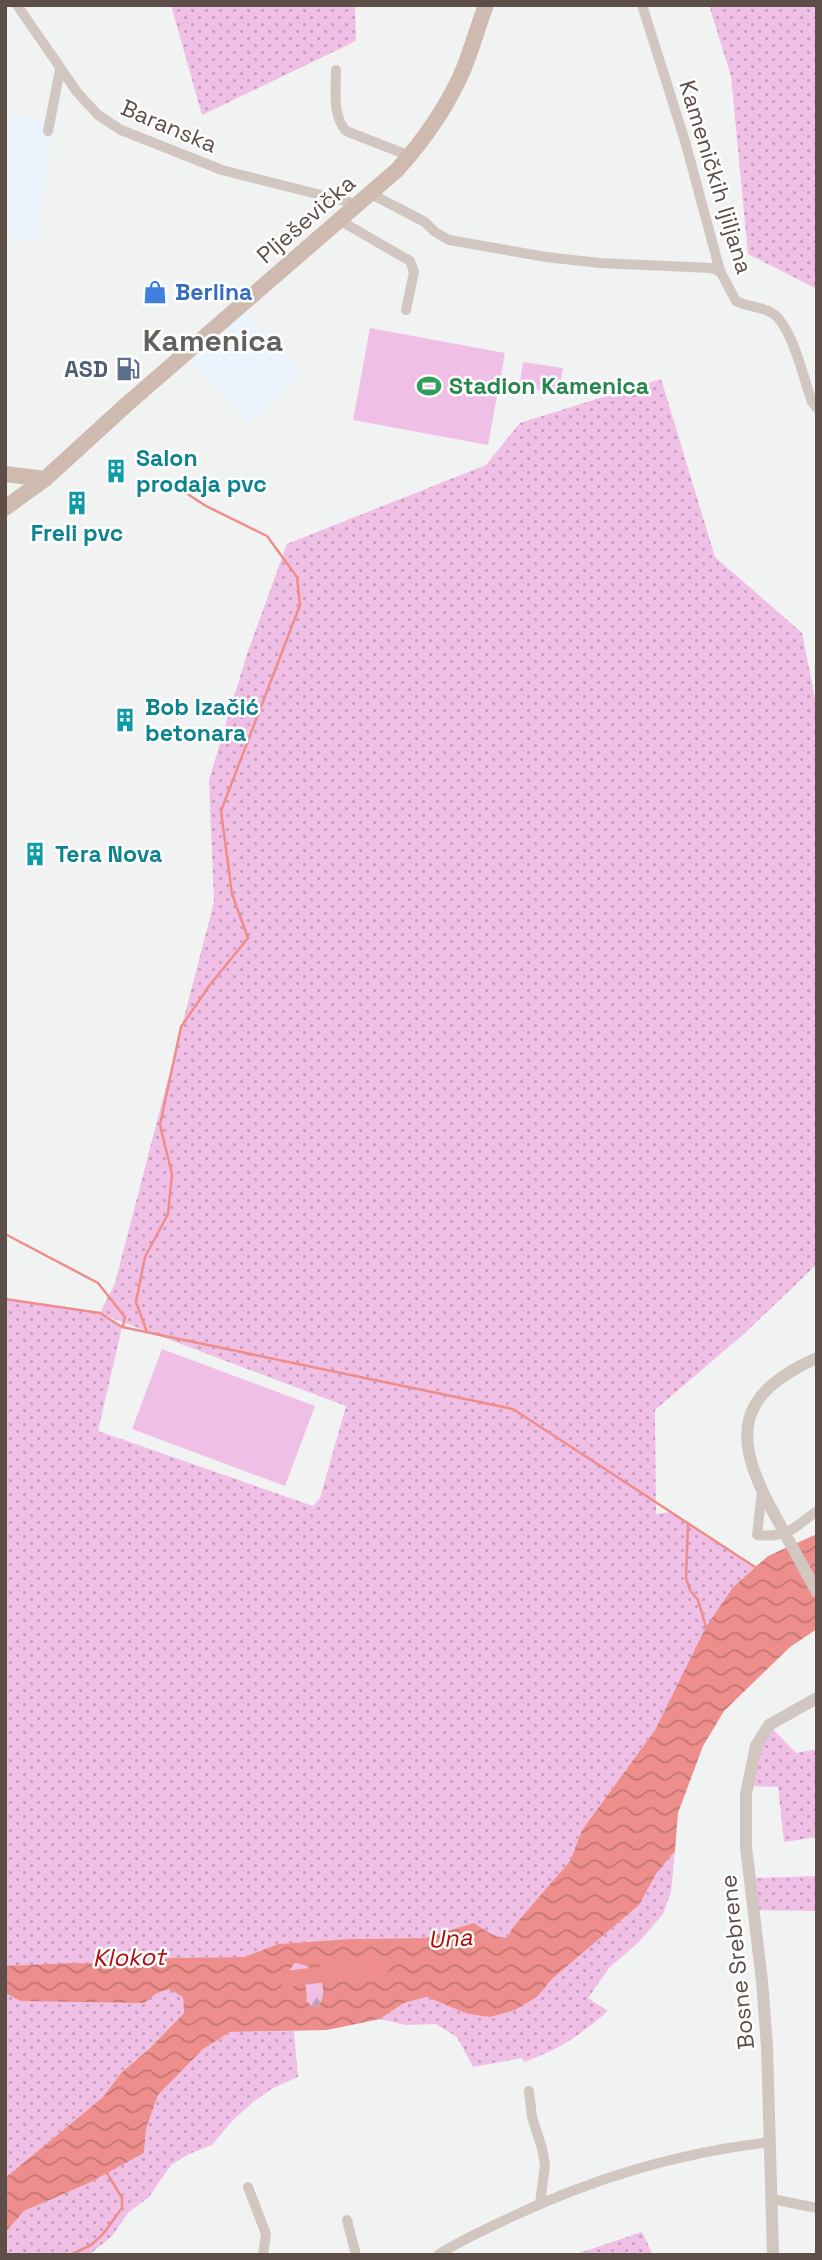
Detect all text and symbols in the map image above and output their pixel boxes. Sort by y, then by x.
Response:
street label: Kameničkih ljiljana [672,77,760,277]
street label: Baranska [116,92,222,160]
street label: Plješevička [250,168,362,270]
place label: Berlina [175,277,252,307]
shop icon: Berlina [141,278,169,306]
district label: Kamenica [143,321,283,360]
place label: ASD [64,354,108,384]
fuel station icon: ASD [114,355,142,383]
place label: Stadion Kamenica [449,371,649,401]
sports icon: Stadion Kamenica [415,372,443,400]
place label: Salon prodaja pvc [136,443,267,499]
building icon: Salon prodaja pvc [102,457,130,485]
building icon: Freli pvc [63,489,91,517]
place label: Freli pvc [31,518,123,548]
place label: Bob Izačić betonara [145,692,259,748]
building icon: Bob Izačić betonara [111,706,139,734]
place label: Tera Nova [55,839,162,869]
building icon: Tera Nova [21,840,49,868]
street label: Bosne Srebrene [713,1873,761,2051]
water label: Una [427,1921,473,1955]
water label: Klokot [92,1941,168,1973]

